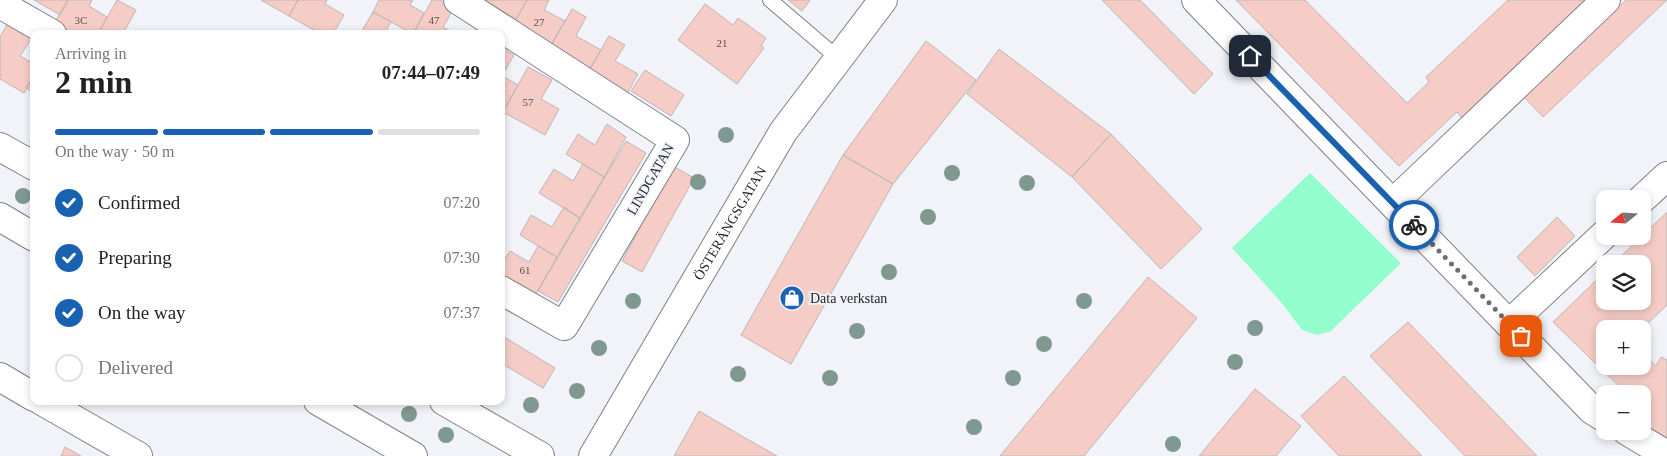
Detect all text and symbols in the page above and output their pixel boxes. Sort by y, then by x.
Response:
house number: 3C [75,14,87,26]
house number: 47 [429,14,440,26]
house number: 27 [534,16,545,28]
pin [1229,35,1271,77]
house number: 21 [717,37,728,49]
icon: home [1236,42,1264,70]
text: Arriving in [55,45,127,62]
text: 07:44–07:49 [382,62,480,83]
text: 2 min [55,64,132,100]
house number: 57 [523,96,534,108]
street label: LINDGATAN [624,141,677,218]
text: On the way · 50 m [55,143,175,160]
street label: ÖSTERÄNGSGATAN [690,164,769,283]
icon: check [55,189,83,217]
north arrow [1596,190,1651,245]
map controls [1596,190,1651,440]
text: Confirmed [98,192,180,213]
text: 07:20 [444,194,480,211]
courier [1389,200,1439,250]
icon: bike [1400,211,1428,239]
icon: check [55,244,83,272]
text: Preparing [98,247,172,268]
text: 07:30 [444,249,480,266]
button: layers [1596,255,1651,310]
house number: 61 [520,264,531,276]
shop icon: Data verkstan [779,285,805,311]
place label: Data verkstan [810,291,887,306]
icon: check [55,299,83,327]
text: On the way [98,302,186,323]
text: 07:37 [444,304,480,321]
pin [1500,315,1542,357]
button: + [1596,320,1651,375]
icon: bag [1507,322,1535,350]
text: Delivered [98,357,173,378]
button: − [1596,385,1651,440]

